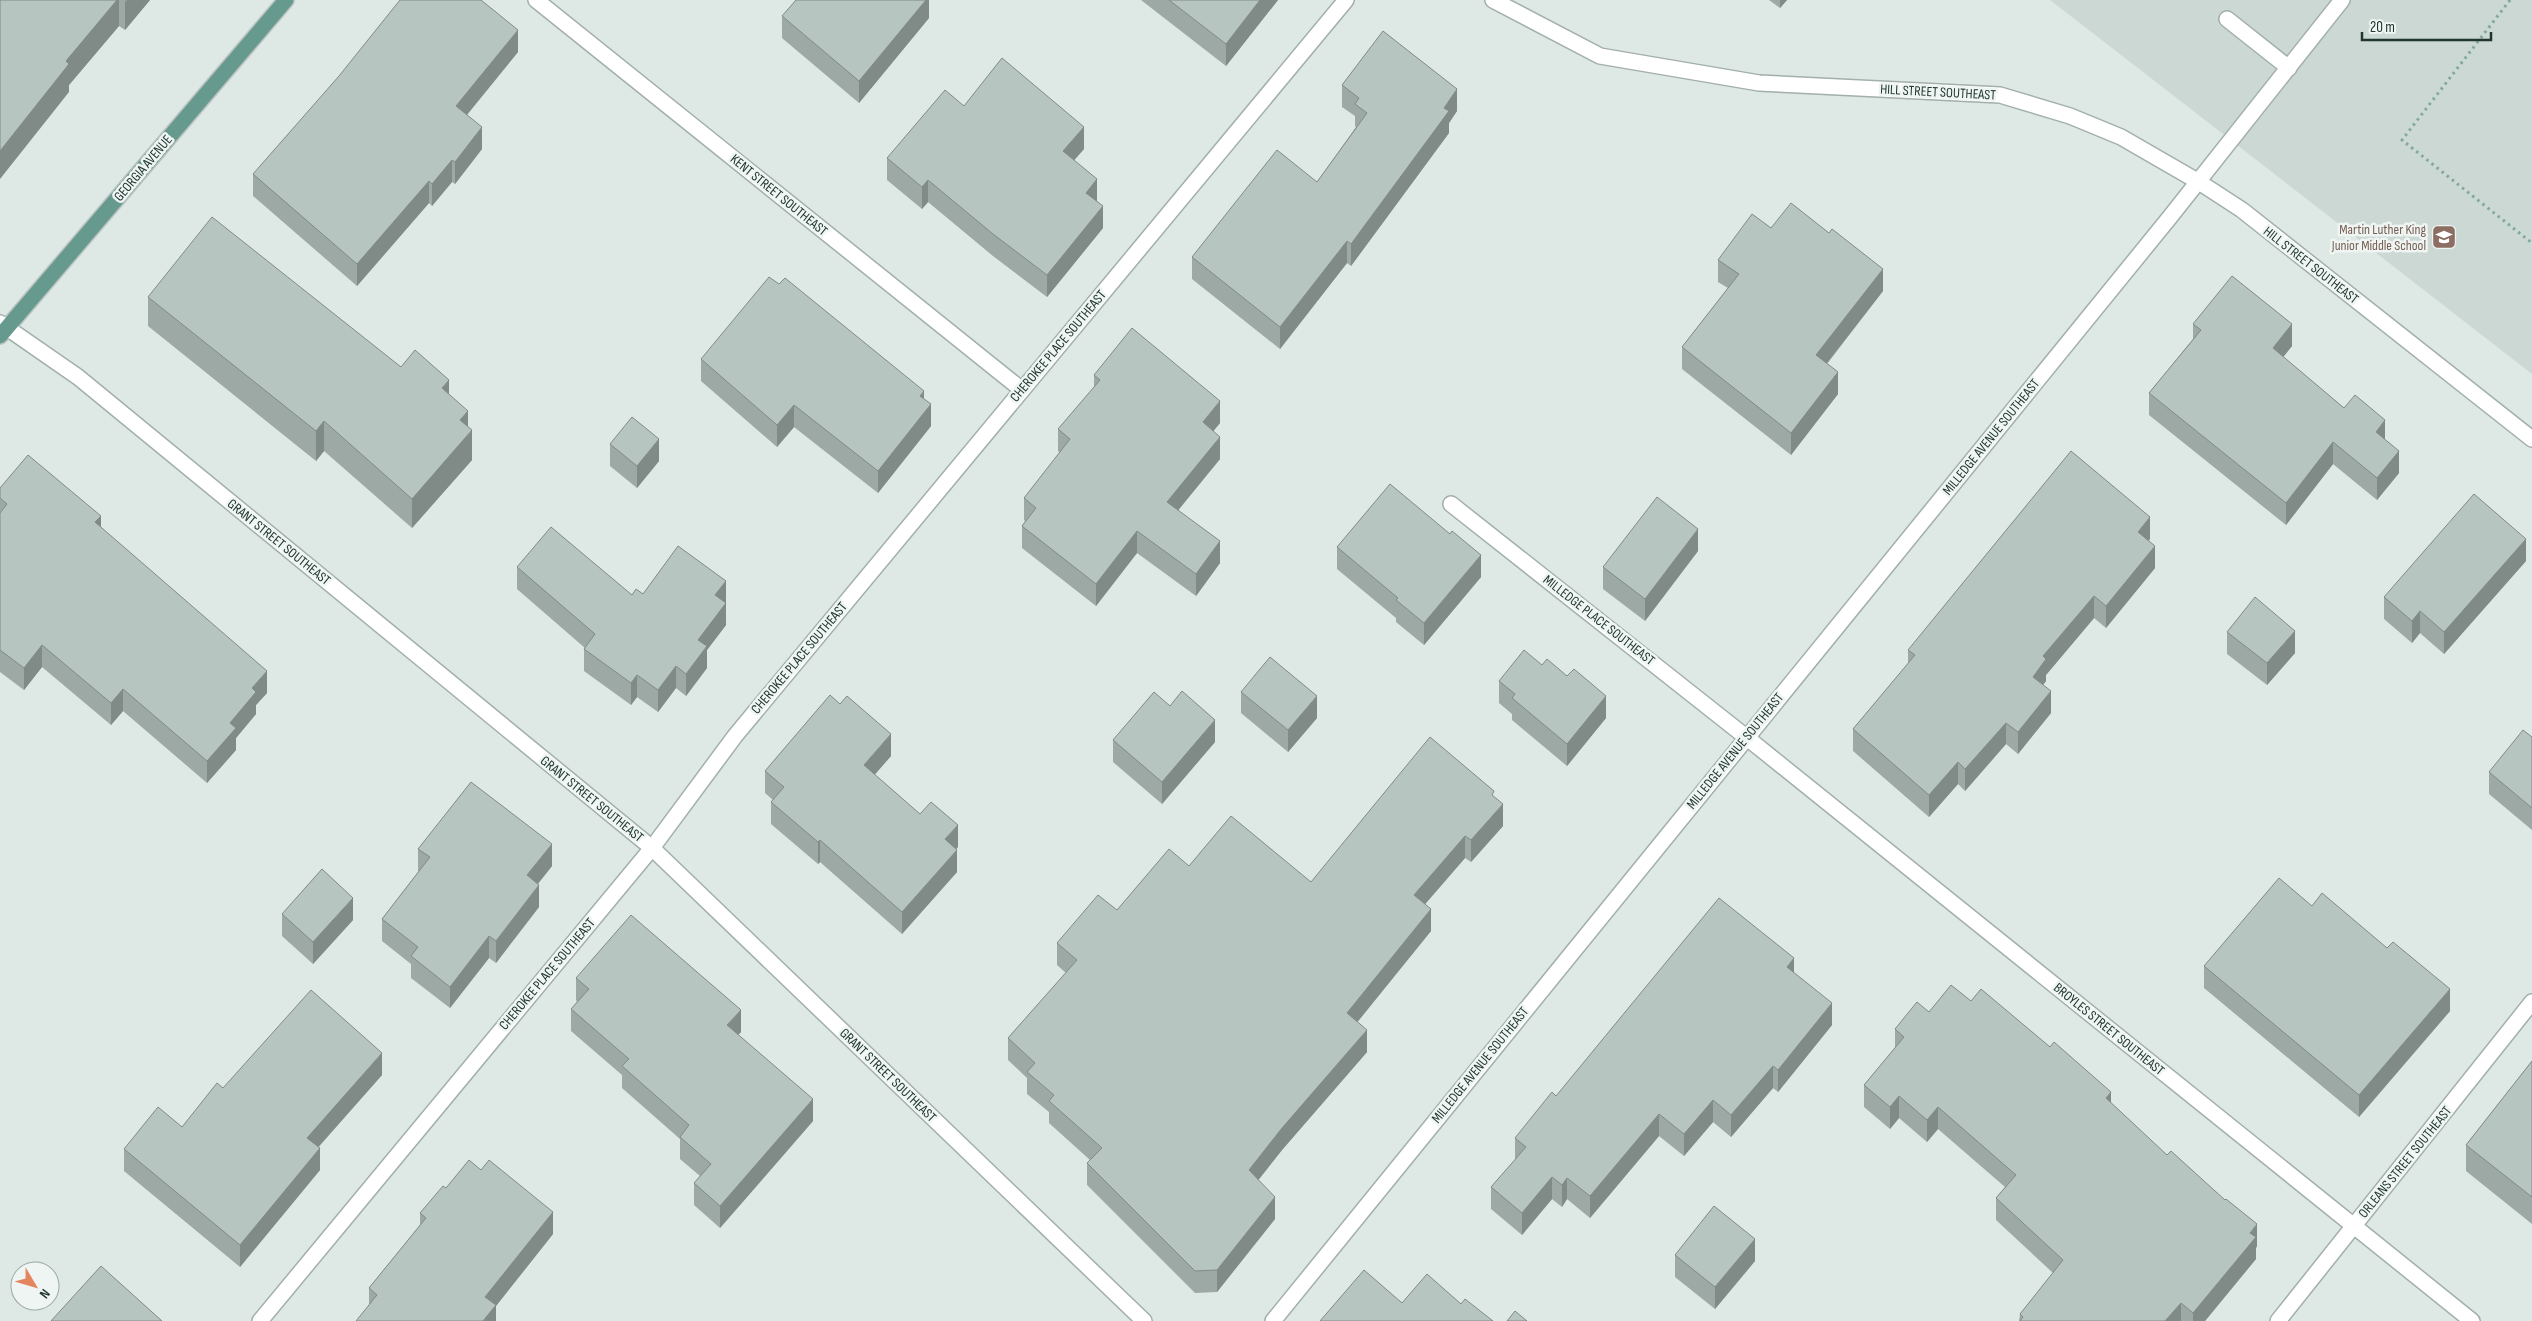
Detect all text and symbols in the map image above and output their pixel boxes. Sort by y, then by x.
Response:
scale bar [2362,10,2491,42]
text: 20 m [2370,18,2395,37]
street label: HILL STREET SOUTHEAST [1880,80,1997,104]
street label: GEORGIA AVENUE [110,131,176,205]
street label: KENT STREET SOUTHEAST [727,151,831,240]
place label: Martin Luther King Junior Middle School [2331,221,2426,254]
street label: HILL STREET SOUTHEAST [2260,223,2362,308]
school or university icon: Martin Luther King Junior Middle School [2431,224,2457,250]
street label: CHEROKEE PLACE SOUTHEAST [1006,286,1110,405]
street label: MILLEDGE AVENUE SOUTHEAST [1939,375,2043,499]
street label: GRANT STREET SOUTHEAST [224,495,334,589]
street label: MILLEDGE PLACE SOUTHEAST [1540,571,1658,669]
street label: CHEROKEE PLACE SOUTHEAST [747,598,851,717]
street label: MILLEDGE AVENUE SOUTHEAST [1683,689,1787,813]
street label: GRANT STREET SOUTHEAST [537,752,647,846]
street label: CHEROKEE PLACE SOUTHEAST [495,914,599,1033]
street label: BROYLES STREET SOUTHEAST [2050,979,2168,1079]
street label: MILLEDGE AVENUE SOUTHEAST [1428,1003,1532,1127]
street label: GRANT STREET SOUTHEAST [836,1025,940,1126]
street label: ORLEANS STREET SOUTHEAST [2355,1102,2455,1221]
north arrow [10,1261,60,1311]
text: N [36,1286,54,1302]

